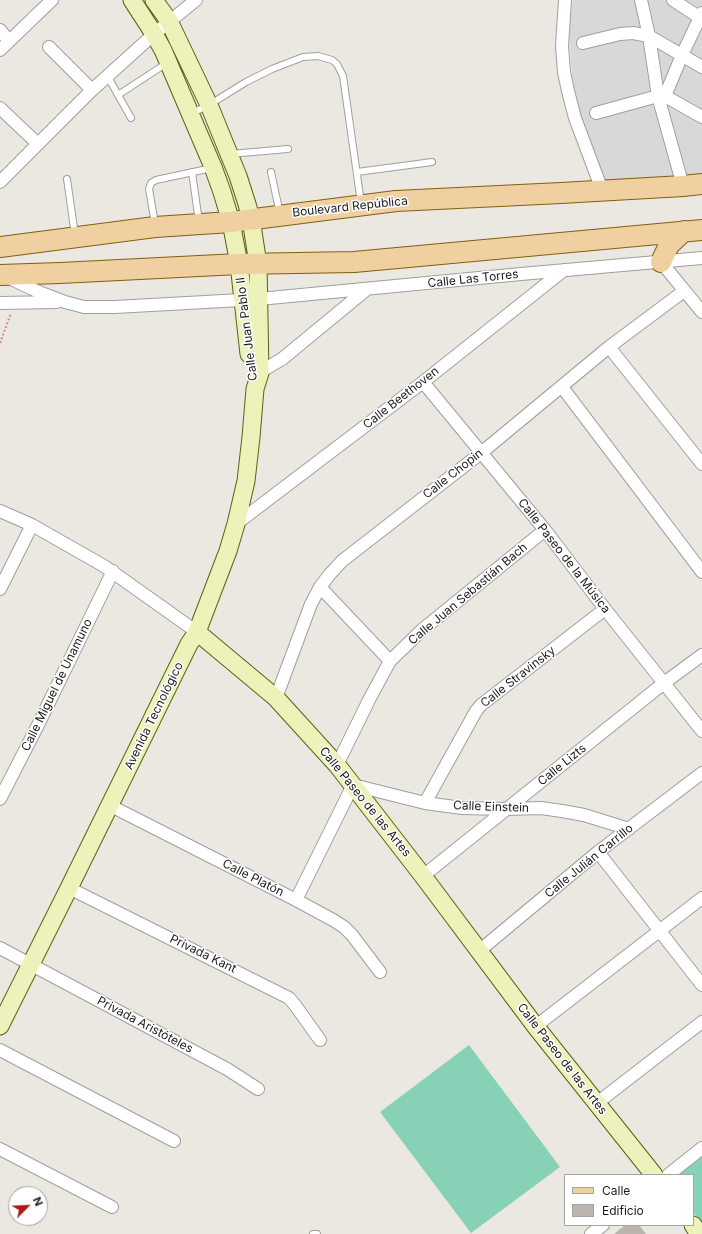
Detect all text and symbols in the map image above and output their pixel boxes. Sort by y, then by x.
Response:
street label: Boulevard República [291,194,409,220]
street label: Calle Las Torres [427,267,519,291]
street label: Calle Juan Pablo II [233,276,261,382]
street label: Calle Beethoven [360,364,442,432]
street label: Calle Chopin [420,446,486,502]
street label: Calle Paseo de la Música [515,496,613,616]
street label: Calle Juan Sebastián Bach [406,540,530,648]
street label: Calle Miguel de Unamuno [19,616,95,754]
street label: Calle Stravinsky [478,643,558,711]
street label: Avenida Tecnológico [122,660,186,772]
street label: Calle Lizts [535,741,589,789]
street label: Calle Paseo de las Artes [316,744,414,860]
street label: Calle Einstein [453,798,529,816]
street label: Calle Julián Carrillo [542,821,636,901]
street label: Calle Platón [220,856,286,900]
street label: Privada Kant [167,932,239,976]
street label: Privada Aristóteles [95,994,195,1056]
street label: Calle Paseo de las Artes [514,1001,610,1117]
legend [564,1174,694,1226]
text: Calle [602,1183,630,1198]
north arrow [8,1186,48,1226]
text: N [30,1195,46,1208]
text: Edificio [602,1203,644,1218]

